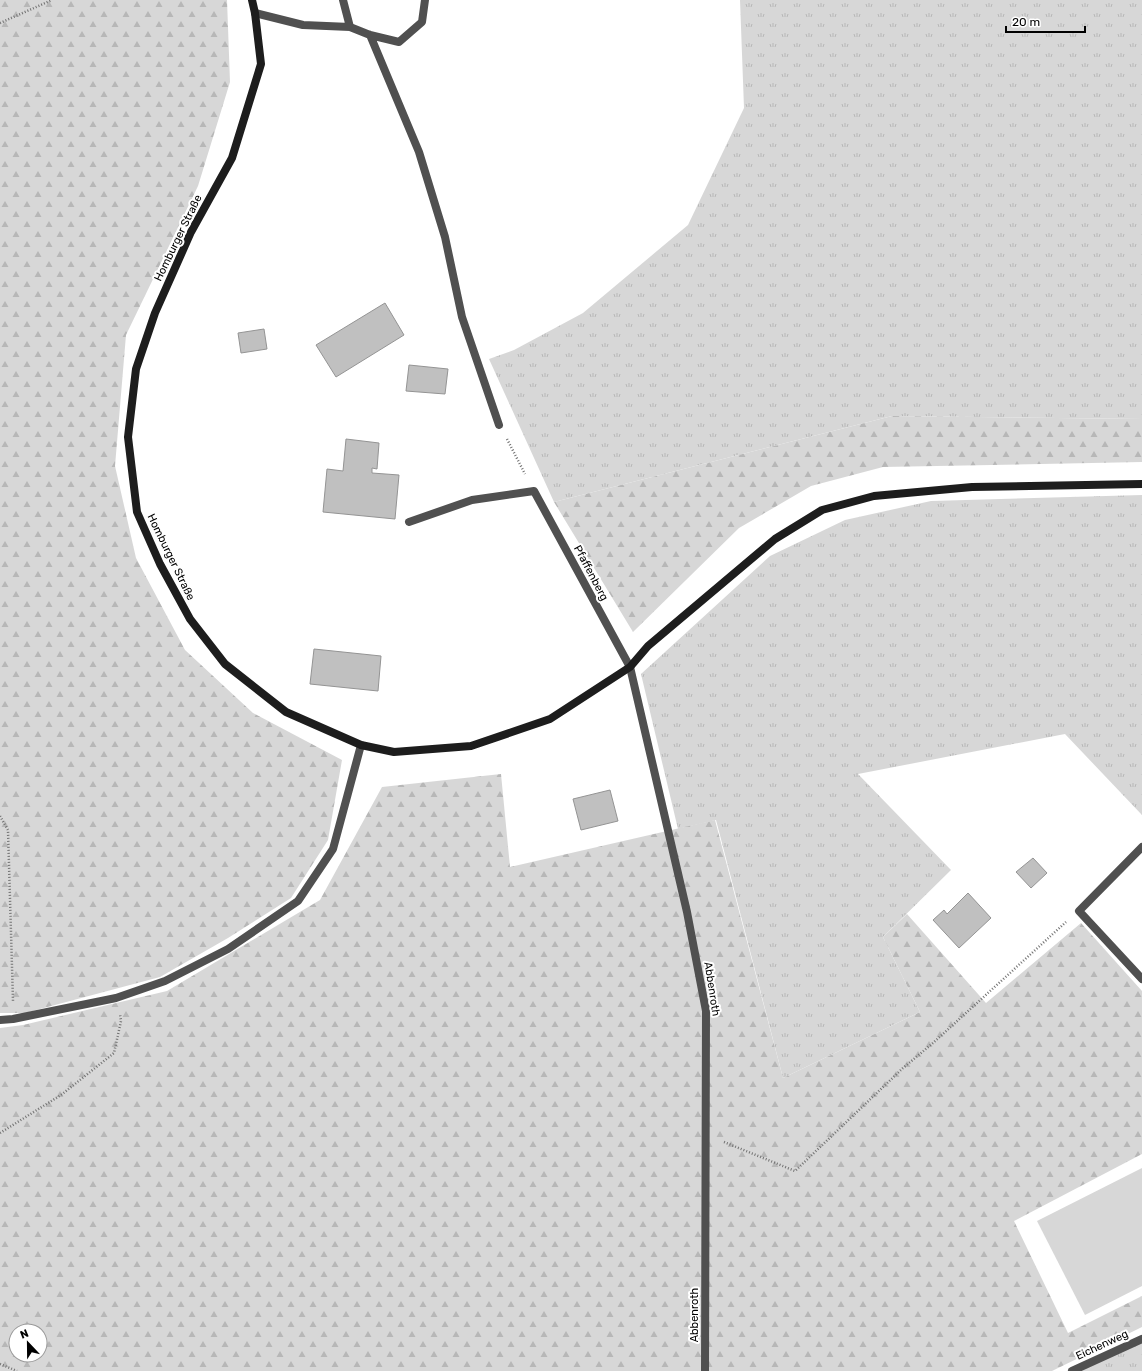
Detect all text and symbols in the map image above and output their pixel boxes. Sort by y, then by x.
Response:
scale bar [1006,8,1085,34]
text: 20 m [1012,15,1040,29]
street label: Homburger Straße [151,193,205,283]
street label: Homburger Straße [144,512,198,602]
street label: Pfaffenberg [571,543,611,603]
street label: Abbenroth [701,961,723,1017]
street label: Abbenroth [688,1288,701,1342]
north arrow [8,1323,48,1363]
text: N [18,1327,31,1342]
street label: Eichenweg [1074,1327,1130,1363]

